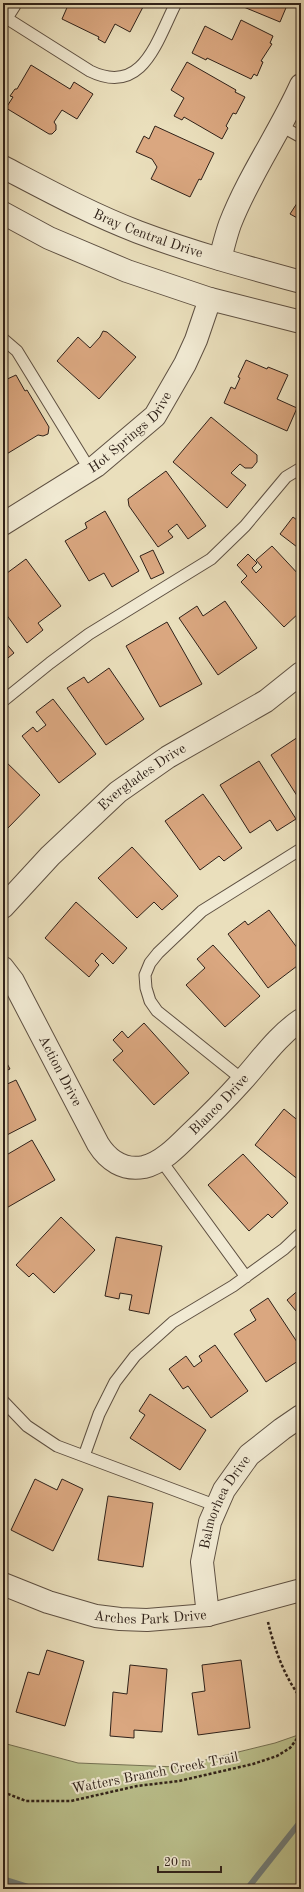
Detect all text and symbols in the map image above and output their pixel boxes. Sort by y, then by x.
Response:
street label: Bray Central Drive [91,207,204,261]
street label: Hot Springs Drive [86,389,174,476]
street label: Everglades Drive [96,741,188,813]
street label: Action Drive [36,1033,84,1109]
street label: Blanco Drive [187,1072,252,1138]
street label: Balmorhea Drive [198,1453,253,1550]
street label: Arches Park Drive [93,1608,207,1627]
street label: Watters Branch Creek Trail [70,1750,240,1796]
scale bar [158,1848,221,1874]
text: 20 m [164,1857,191,1869]

